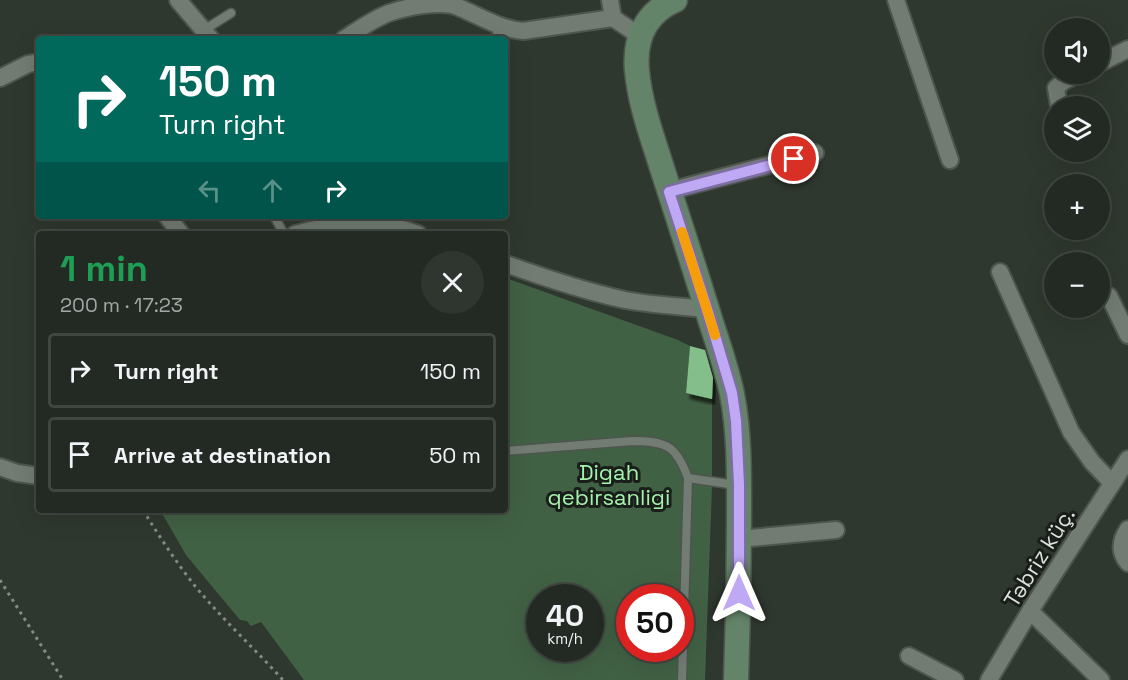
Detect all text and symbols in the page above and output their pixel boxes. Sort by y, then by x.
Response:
map controls [1044,18,1110,318]
button: sound [1044,18,1110,84]
text: 150 m [159,55,277,108]
icon: right [60,60,138,138]
button: layers [1044,96,1110,162]
text: Turn right [159,107,286,142]
pin [768,133,819,184]
icon: arrive [777,142,810,175]
icon: left [193,174,226,207]
icon: ahead [256,174,289,207]
icon: right [319,174,352,207]
button: + [1044,174,1110,240]
text: 1 min [60,246,148,292]
button: close [421,251,484,314]
button: − [1044,252,1110,318]
text: 200 m · 17:23 [60,292,183,318]
icon: right [63,354,96,387]
text: Turn right [114,357,219,385]
text: 150 m [420,357,481,385]
icon: arrive [63,438,96,471]
text: Arrive at destination [114,441,331,469]
text: 50 m [429,441,481,469]
park label: Digah qebirsanligi [548,458,670,511]
street label: Təbriz küç. [997,502,1081,612]
position arrow [707,561,771,625]
speed limit sign: 50 [616,584,694,662]
text: 40 [546,596,584,635]
text: km/h [547,629,583,648]

